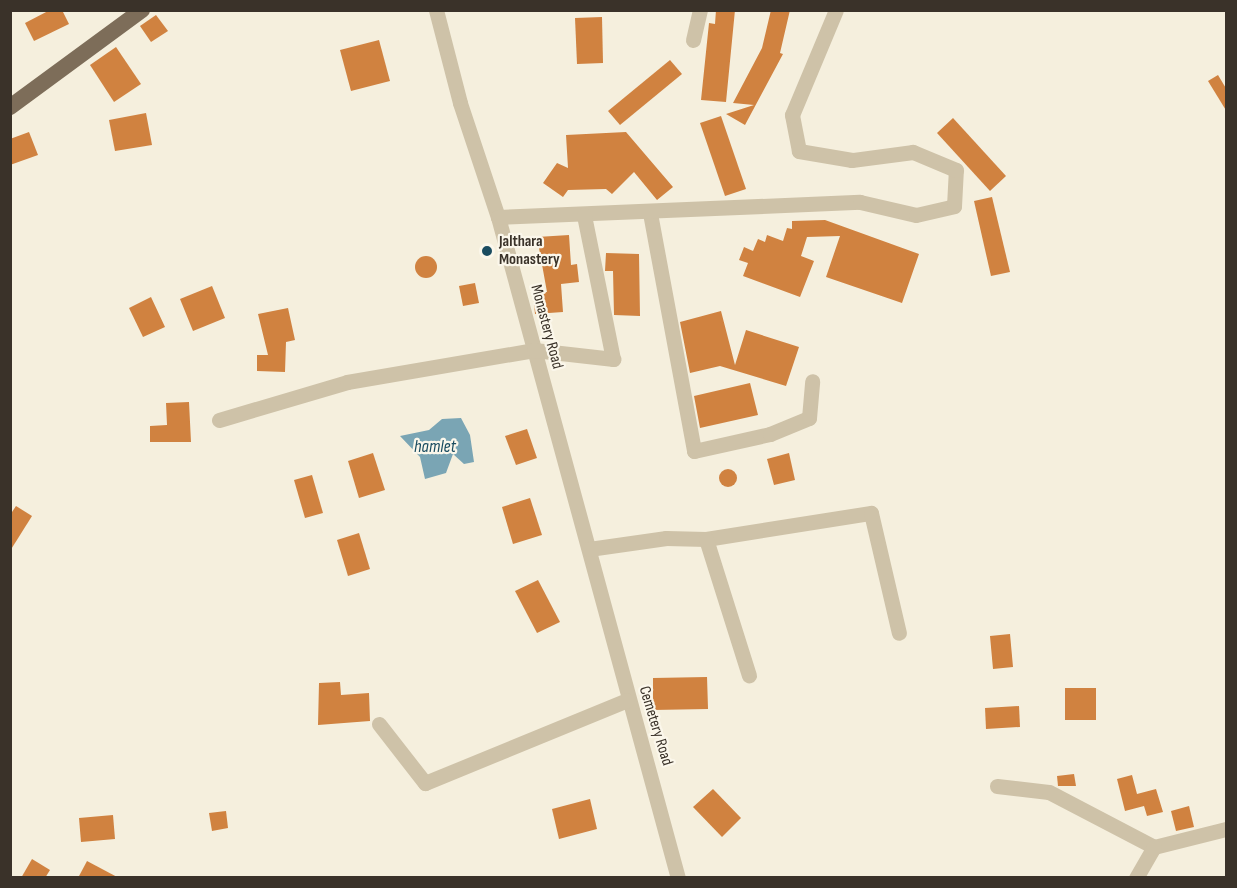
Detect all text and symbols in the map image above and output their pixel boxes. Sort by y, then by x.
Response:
place label: Jalthara Monastery [499,232,560,270]
marker: Jalthara Monastery [480,244,494,258]
street label: Monastery Road [526,283,566,371]
water label: hamlet [414,436,456,458]
street label: Cemetery Road [634,684,676,768]

